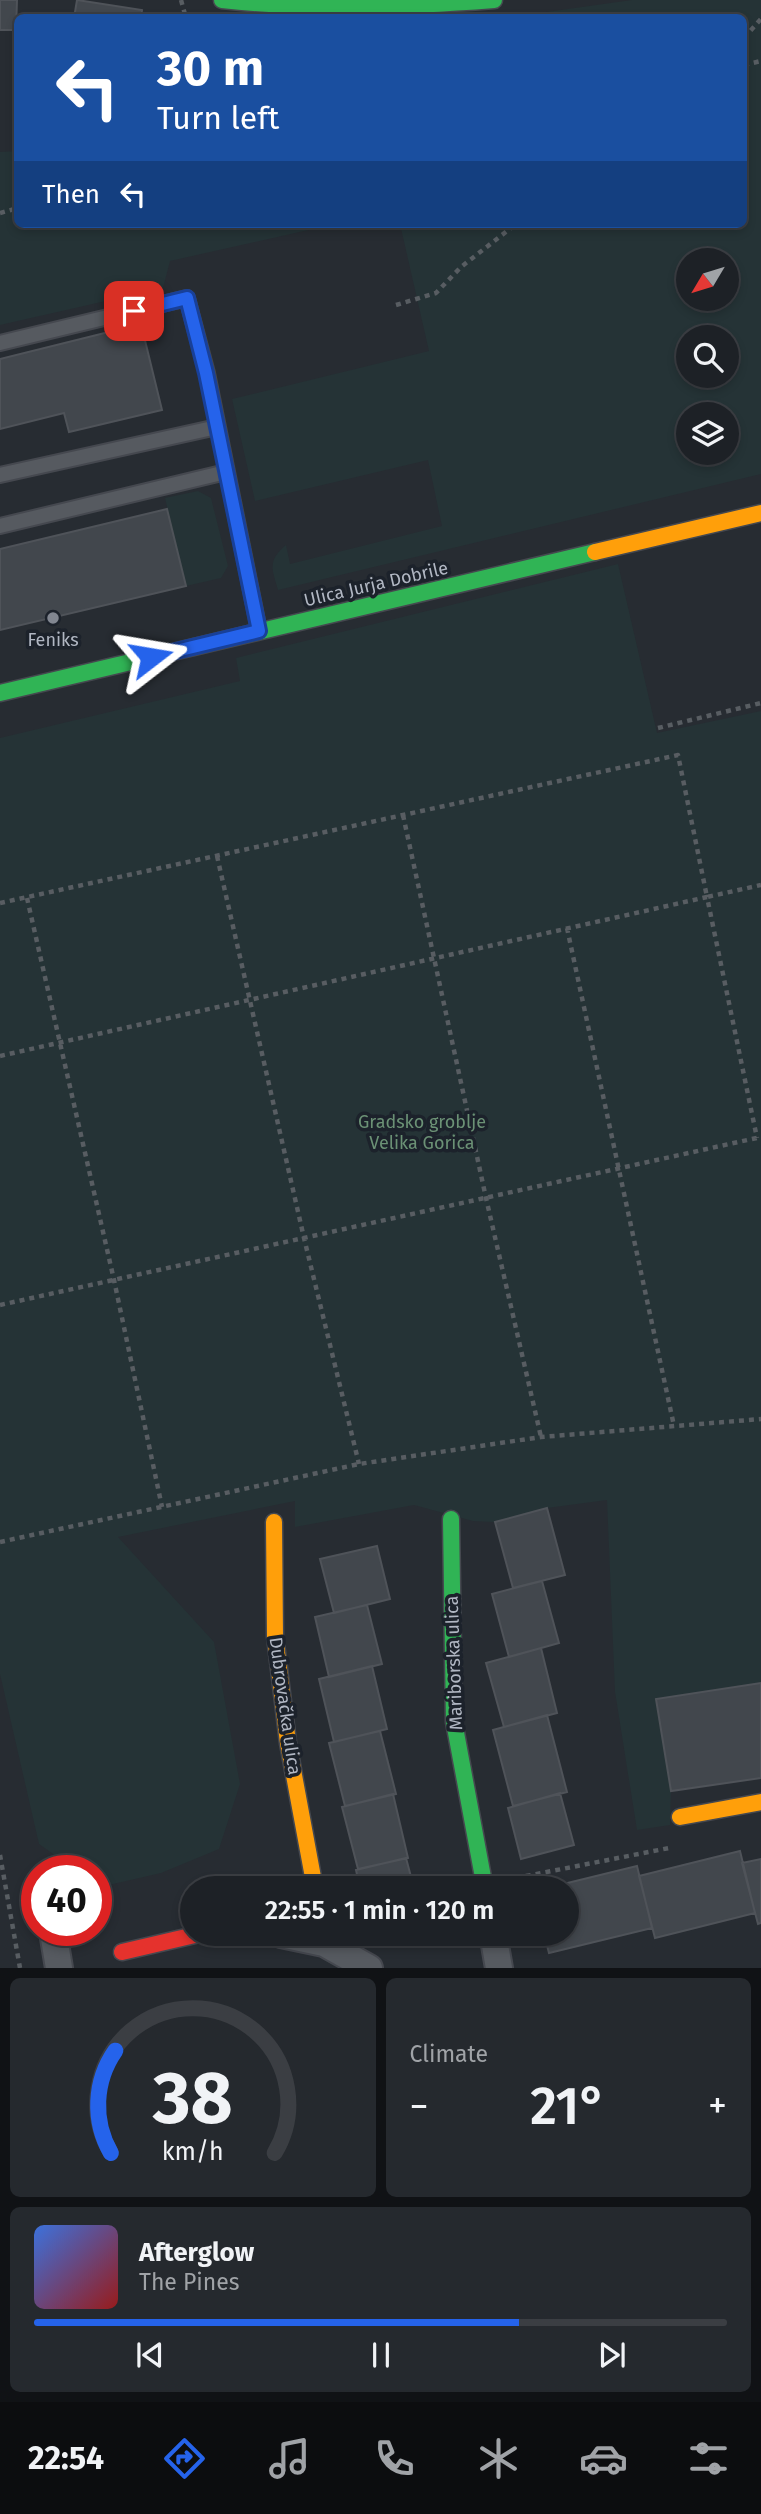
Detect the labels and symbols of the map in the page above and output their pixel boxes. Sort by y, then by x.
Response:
north arrow [676,248,738,312]
pin [104,281,164,341]
street label: Ulica Jurja Dobrile [302,557,450,611]
marker: Feniks [45,610,61,626]
position arrow [114,620,188,694]
place label: Feniks [27,629,79,651]
park label: Gradsko groblje Velika Gorica [358,1111,486,1154]
street label: Mariborska ulica [441,1595,467,1731]
street label: Dubrovačka ulica [264,1636,306,1776]
speed limit sign: 40 [21,1855,112,1946]

